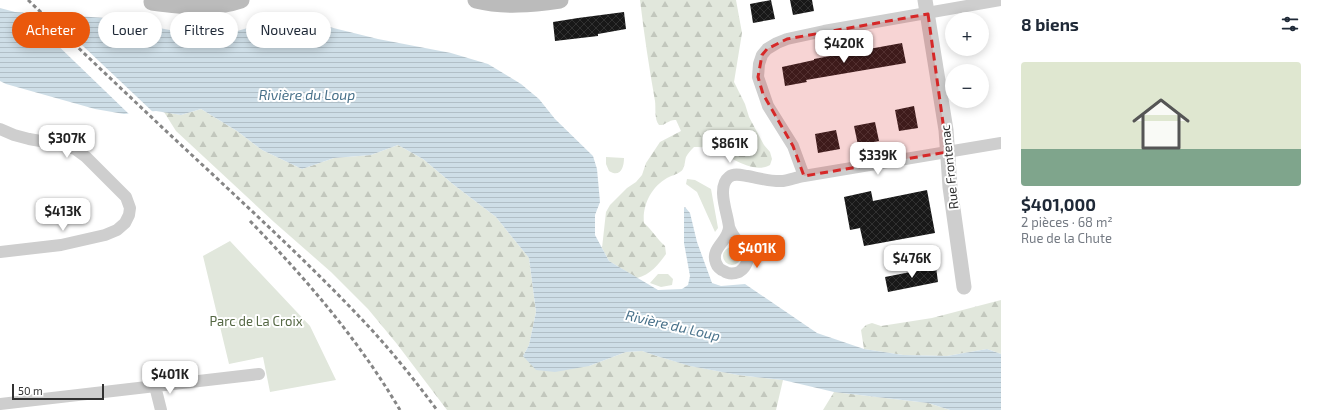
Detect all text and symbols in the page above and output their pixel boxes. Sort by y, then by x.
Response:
chip: Acheter [12,12,90,48]
chip: Louer [98,12,162,48]
chip: Filtres [170,12,238,48]
chip: Nouveau [246,12,331,48]
map controls [945,12,989,108]
button: + [945,12,989,56]
icon: filters [1279,13,1301,35]
text: 8 biens [1021,14,1079,34]
pin: $420K [816,30,872,64]
text: $420K [824,35,864,51]
button: − [945,64,989,108]
water label: Rivière du Loup [259,86,355,103]
icon: home [1125,88,1197,160]
street label: Rue Frontenac [937,124,961,210]
pin: $307K [39,125,95,159]
text: $307K [48,130,86,146]
pin: $861K [702,130,758,164]
text: $861K [711,135,749,151]
pin: $339K [850,142,906,176]
text: $339K [859,147,897,163]
text: $401,000 [1021,194,1096,214]
pin: $413K [35,198,91,232]
text: $413K [44,203,82,219]
text: 2 pièces · 68 m² [1021,214,1113,230]
text: Rue de la Chute [1021,230,1112,246]
pin: $401K [729,235,785,269]
text: $401K [738,240,776,256]
pin: $476K [884,245,940,279]
text: $476K [893,250,931,266]
water label: Rivière du Loup [624,306,722,344]
park label: Parc de La Croix [209,313,303,329]
pin: $401K [142,361,198,395]
text: $401K [151,366,189,382]
scale bar [12,382,104,401]
text: 50 m [18,384,43,397]

